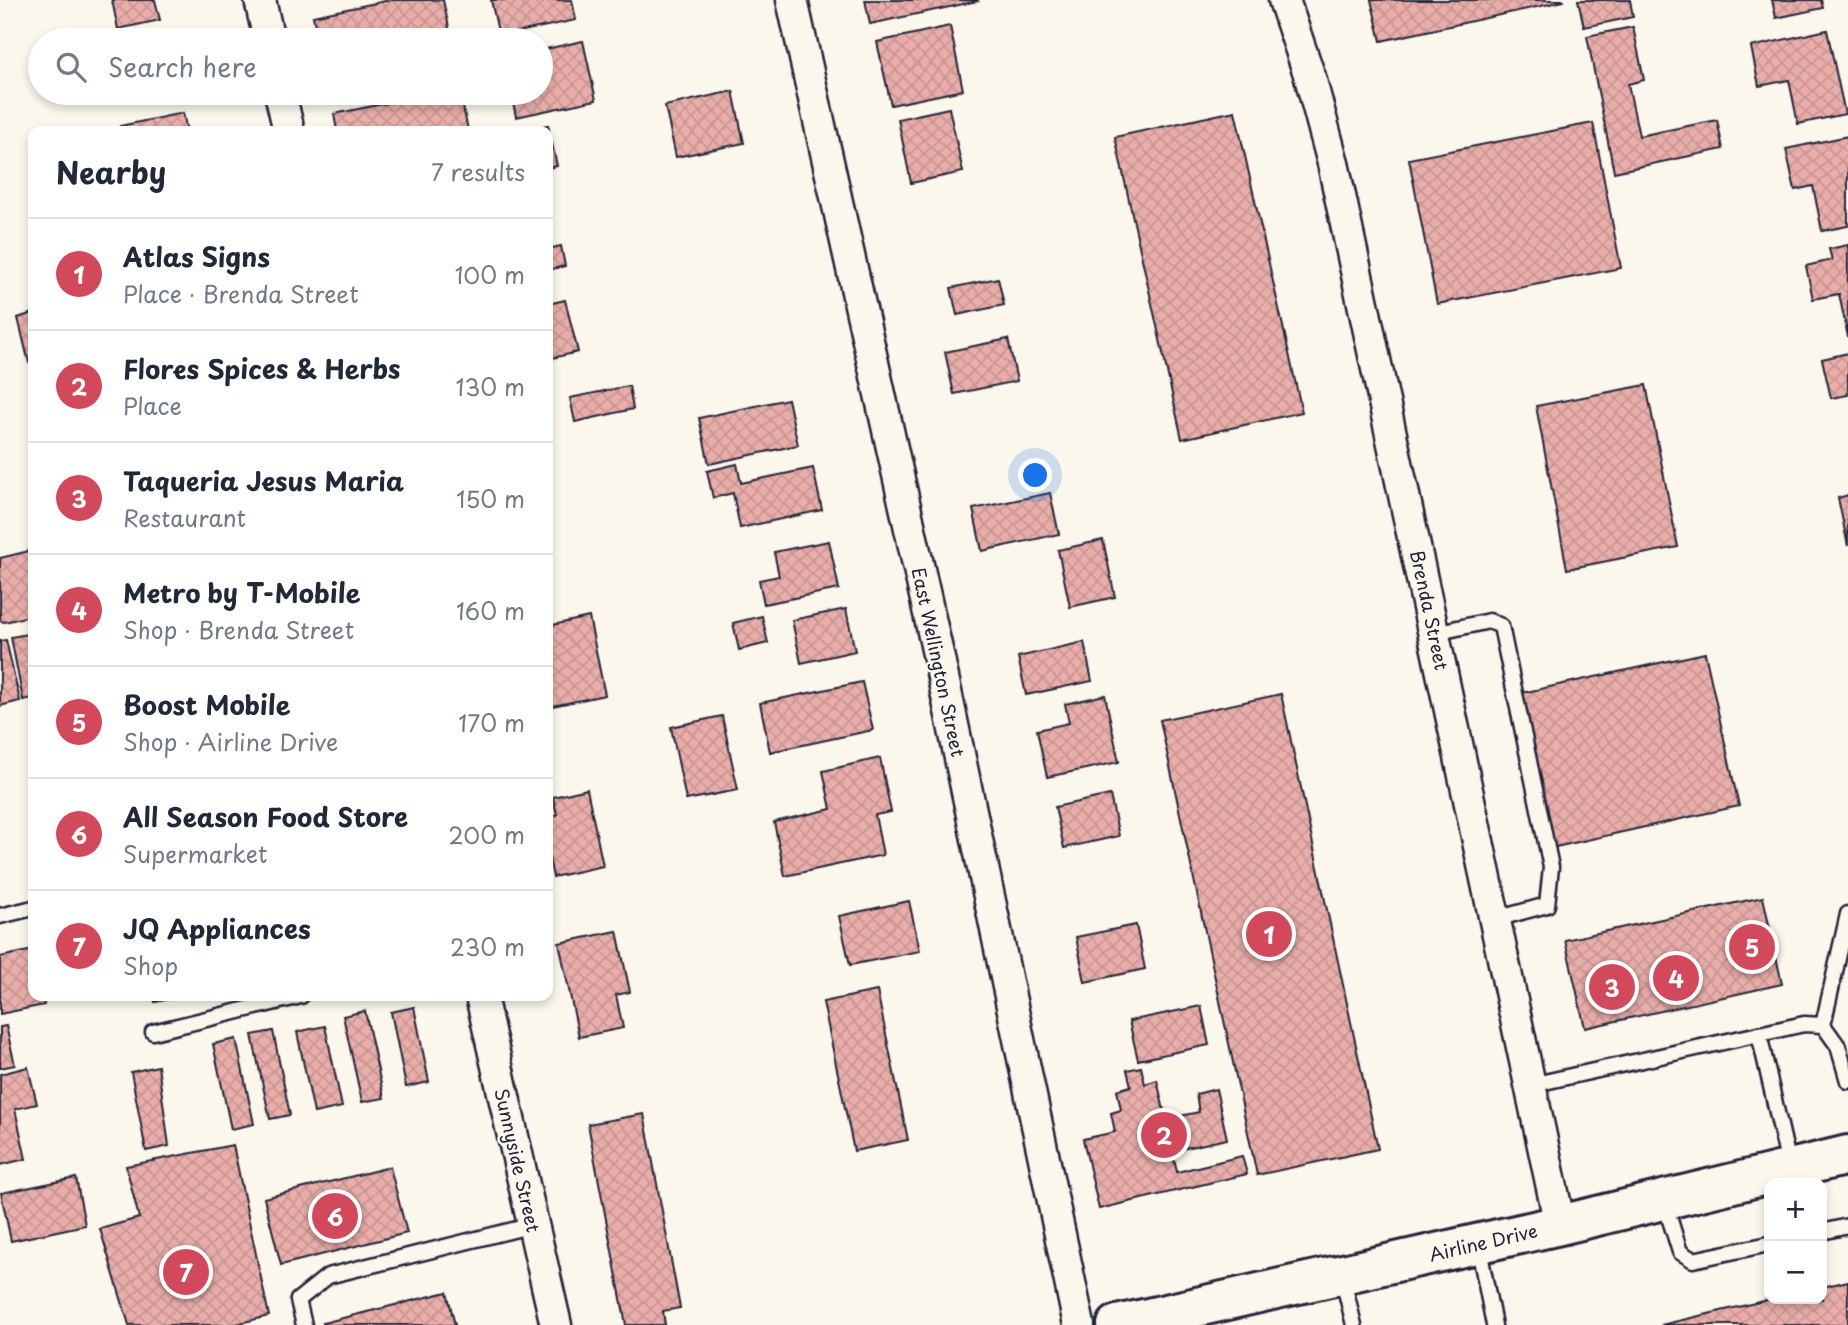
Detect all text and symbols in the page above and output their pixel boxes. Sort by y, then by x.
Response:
search box [28,28,553,105]
text: Search here [108,47,257,86]
icon: search [52,48,90,86]
text: Nearby [56,149,166,194]
text: 7 results [431,154,525,189]
text: Atlas Signs [123,237,270,276]
text: 1 [74,257,85,292]
text: 100 m [455,257,525,292]
text: Place · Brenda Street [123,276,359,311]
text: Flores Spices & Herbs [123,349,401,388]
text: 2 [71,369,87,404]
text: 130 m [455,369,525,404]
text: Place [123,388,182,423]
your location [1018,458,1052,492]
text: Taqueria Jesus Maria [123,461,404,500]
text: 3 [71,481,87,516]
text: 150 m [456,481,525,516]
text: Restaurant [123,500,246,535]
street label: Brenda Street [1404,548,1456,672]
street label: East Wellington Street [906,565,972,759]
text: Metro by T-Mobile [123,573,360,612]
text: 4 [71,593,87,628]
text: 160 m [456,593,525,628]
text: Shop · Brenda Street [123,612,354,647]
text: Boost Mobile [123,685,290,724]
text: 5 [72,705,86,740]
text: 170 m [458,705,525,740]
text: Shop · Airline Drive [123,724,338,759]
text: All Season Food Store [123,797,408,836]
text: 6 [71,817,87,852]
text: 200 m [448,817,525,852]
text: Supermarket [123,836,267,871]
pin: 1 [1246,908,1292,960]
text: JQ Appliances [123,909,311,948]
pin: 5 [1729,921,1775,973]
text: 7 [72,929,86,964]
text: 230 m [450,929,525,964]
text: Shop [123,948,178,983]
pin: 4 [1653,952,1699,1004]
pin: 3 [1589,961,1635,1013]
street label: Sunnyside Street [488,1085,548,1235]
pin: 2 [1141,1109,1187,1161]
map controls [1764,1178,1827,1304]
button: + [1764,1178,1827,1241]
pin: 6 [312,1190,358,1242]
street label: Airline Drive [1426,1216,1540,1268]
button: − [1764,1241,1827,1304]
pin: 7 [163,1246,209,1298]

